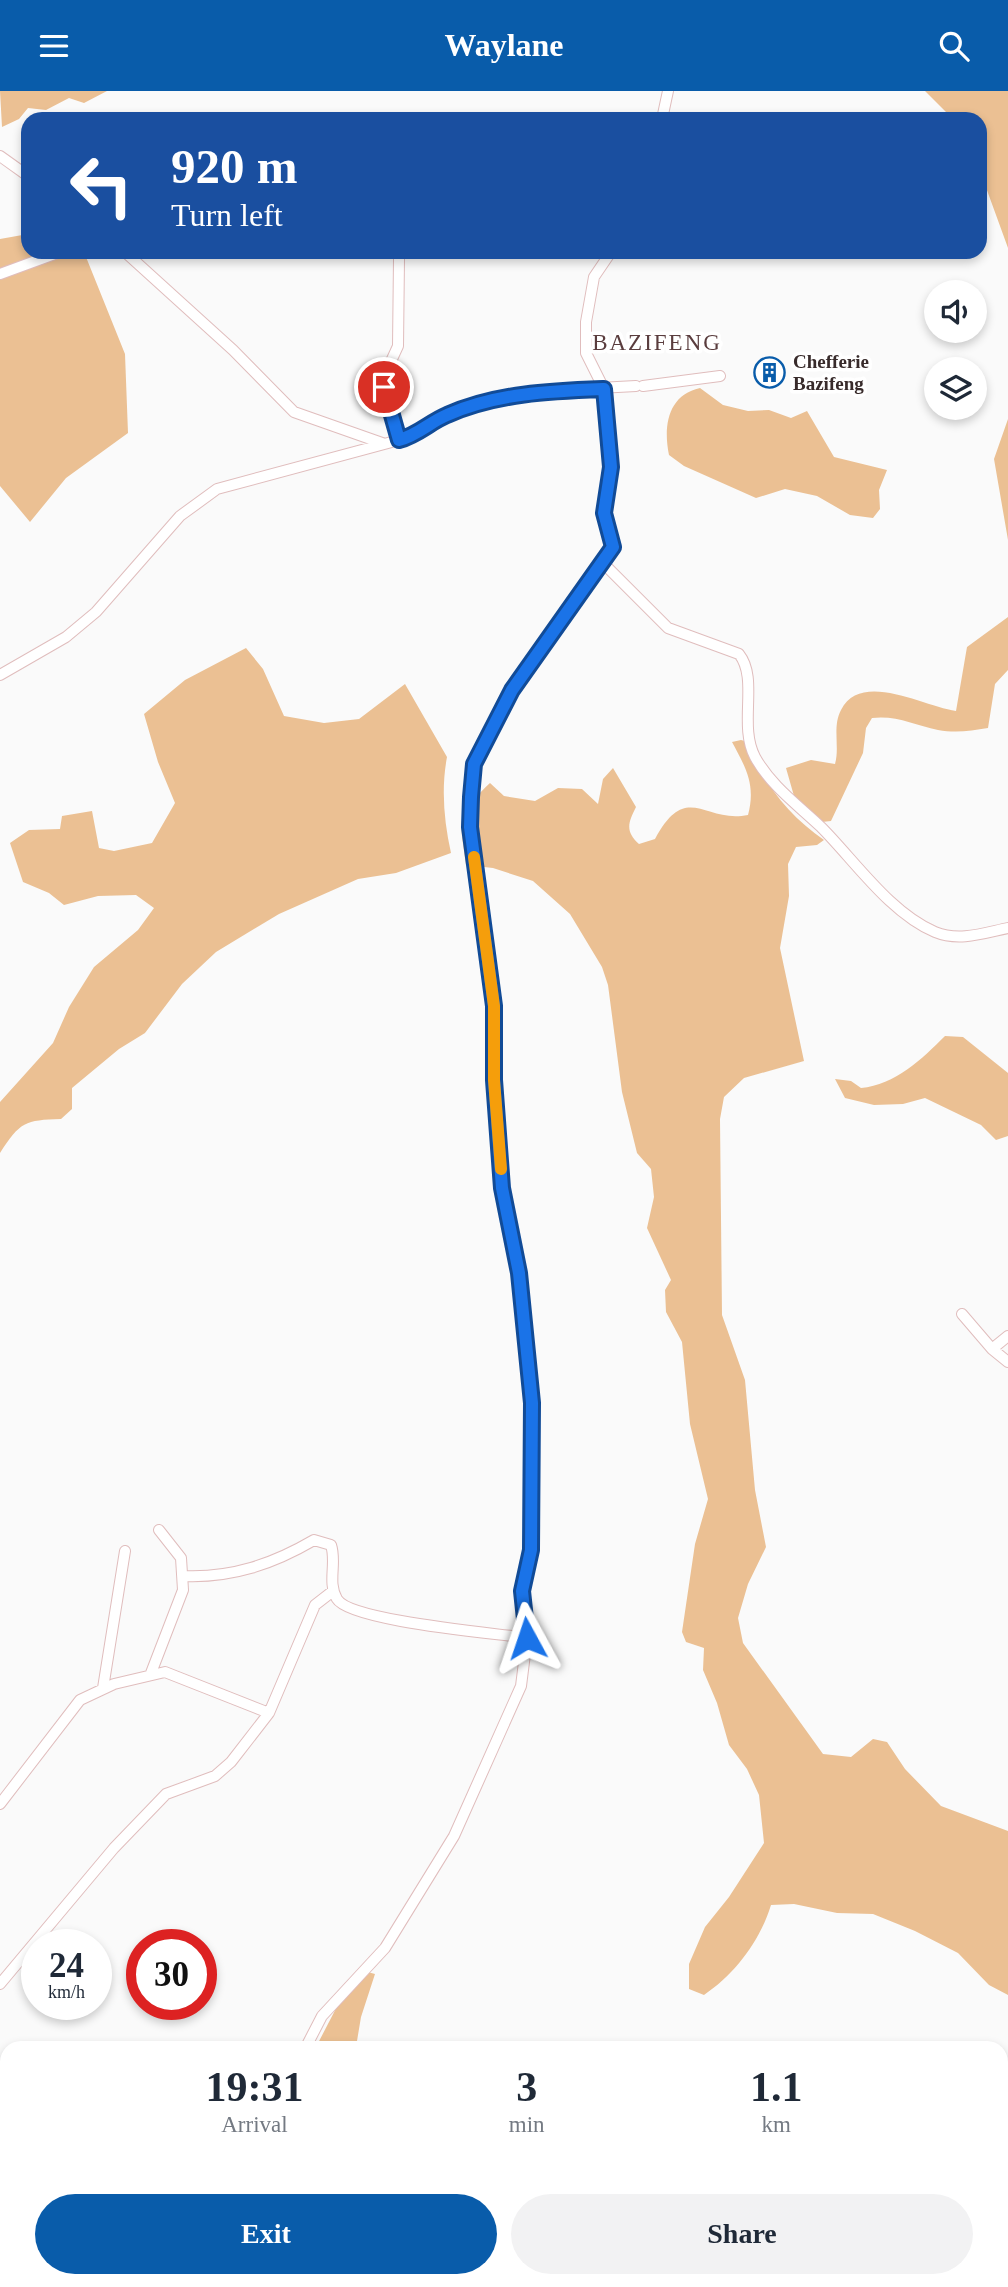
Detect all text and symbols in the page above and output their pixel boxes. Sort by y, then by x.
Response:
icon: menu [35,27,73,65]
text: Waylane [444,27,564,63]
icon: search [935,27,973,65]
text: 920 m [171,139,298,194]
icon: left [56,140,147,231]
text: Turn left [171,197,283,233]
map controls [924,280,987,420]
button: sound [924,280,987,343]
district label: BAZIFENG [592,330,722,355]
place label: Chefferie Bazifeng [793,351,869,394]
building icon: Chefferie Bazifeng [753,355,787,389]
pin [354,357,414,417]
button: layers [924,357,987,420]
icon: arrive [365,368,403,406]
position arrow [490,1601,564,1675]
speed limit sign: 30 [126,1929,217,2020]
text: 24 [49,1946,84,1985]
text: km/h [48,1982,85,2002]
text: 19:31 [205,2064,303,2110]
text: 3 [516,2064,537,2110]
text: 1.1 [750,2064,803,2110]
text: Arrival [221,2112,288,2137]
text: min [509,2112,545,2137]
text: km [762,2112,791,2137]
button: Exit [35,2194,497,2274]
button: Share [511,2194,973,2274]

